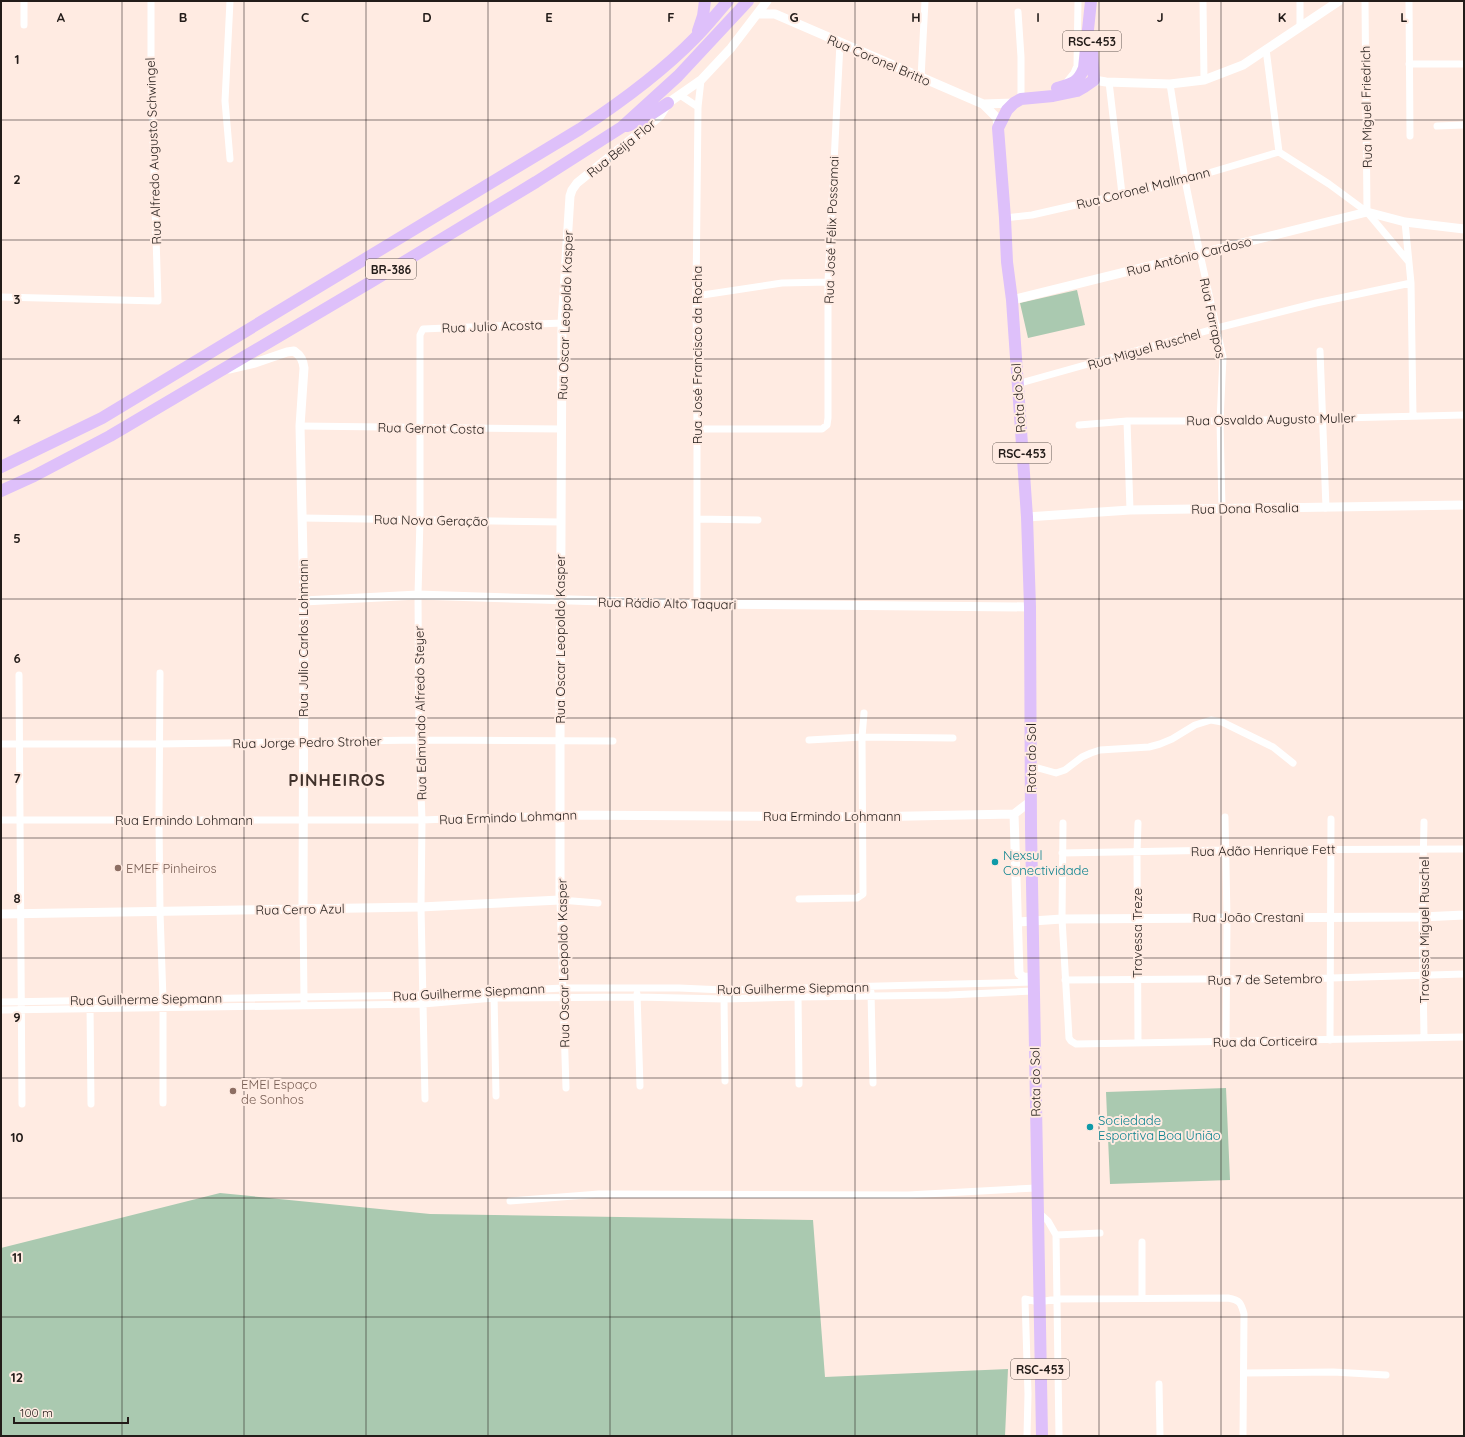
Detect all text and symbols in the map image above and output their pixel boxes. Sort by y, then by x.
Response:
text: A [57,9,66,25]
text: B [179,9,187,25]
text: C [301,9,309,25]
text: D [422,9,432,25]
text: E [545,9,553,25]
text: F [667,9,675,25]
text: G [789,9,799,25]
text: H [911,9,921,25]
text: I [1036,9,1040,25]
text: J [1156,9,1164,25]
text: K [1278,9,1287,25]
text: L [1400,9,1408,25]
street label: Rua Coronel Britto [825,31,933,89]
road number: RSC-453 [1063,31,1121,51]
street label: Rua Miguel Friedrich [1357,46,1375,168]
text: 1 [14,51,20,67]
street label: Rua Alfredo Augusto Schwingel [142,57,164,245]
street label: Rua Beija Flor [583,115,659,181]
street label: Rua José Félix Possamai [820,156,842,304]
street label: Rua Coronel Mallmann [1075,164,1211,212]
text: 2 [13,171,21,187]
street label: Rua Oscar Leopoldo Kasper [554,230,576,400]
street label: Rua Antônio Cardoso [1125,233,1253,279]
road number: BR-386 [366,259,416,279]
street label: Rua José Francisco da Rocha [689,266,705,444]
street label: Rua Farrapos [1197,276,1229,360]
text: 3 [14,291,21,307]
street label: Rua Julio Acosta [441,316,543,336]
street label: Rua Miguel Ruschel [1086,325,1202,373]
street label: Rota do Sol [1008,363,1028,433]
street label: Rua Osvaldo Augusto Muller [1186,410,1356,428]
text: 4 [13,411,21,427]
street label: Rua Gernot Costa [377,419,485,437]
road number: RSC-453 [993,443,1051,463]
street label: Rua Dona Rosalia [1191,499,1299,517]
street label: Rua Nova Geração [374,511,489,529]
text: 5 [13,530,21,546]
street label: Rua Oscar Leopoldo Kasper [552,554,568,724]
street label: Rua Julio Carlos Lohmann [295,559,311,717]
street label: Rua Rádio Alto Taquari [598,594,736,612]
street label: Rua Edmundo Alfredo Steyer [410,626,430,800]
text: 6 [13,650,21,666]
street label: Rota do Sol [1023,723,1039,793]
street label: Rua Jorge Pedro Stroher [232,733,382,751]
district label: PINHEIROS [288,769,386,790]
text: 7 [13,770,21,786]
street label: Rua Ermindo Lohmann [439,807,577,827]
street label: Rua Ermindo Lohmann [763,808,901,824]
street label: Rua Ermindo Lohmann [115,812,253,828]
street label: Rua Adão Henrique Fett [1191,841,1335,859]
place label: Nexsul Conectividade [1003,847,1089,878]
marker: Nexsul Conectividade [990,857,1000,867]
street label: Travessa Miguel Ruschel [1416,857,1432,1003]
place label: EMEF Pinheiros [126,860,217,876]
marker: EMEF Pinheiros [113,863,123,873]
street label: Rua Oscar Leopoldo Kasper [554,878,572,1048]
street label: Travessa Treze [1129,888,1145,978]
text: 8 [13,890,21,906]
street label: Rua Cerro Azul [255,900,345,918]
street label: Rua João Crestani [1192,909,1304,925]
street label: Rua 7 de Setembro [1207,970,1323,988]
street label: Rua Guilherme Siepmann [717,979,869,997]
street label: Rua Guilherme Siepmann [393,980,545,1004]
street label: Rua Guilherme Siepmann [70,990,222,1008]
text: 9 [13,1009,21,1025]
street label: Rua da Corticeira [1212,1032,1318,1050]
street label: Rota do Sol [1026,1047,1044,1117]
place label: EMEI Espaço de Sonhos [241,1076,317,1107]
marker: EMEI Espaço de Sonhos [228,1086,238,1096]
place label: Sociedade Esportiva Boa União [1098,1112,1221,1143]
marker: Sociedade Esportiva Boa União [1085,1122,1095,1132]
text: 10 [10,1129,24,1145]
text: 11 [12,1249,22,1265]
road number: RSC-453 [1011,1359,1069,1379]
text: 12 [11,1369,23,1385]
scale bar [14,1399,128,1425]
text: 100 m [20,1405,53,1420]

